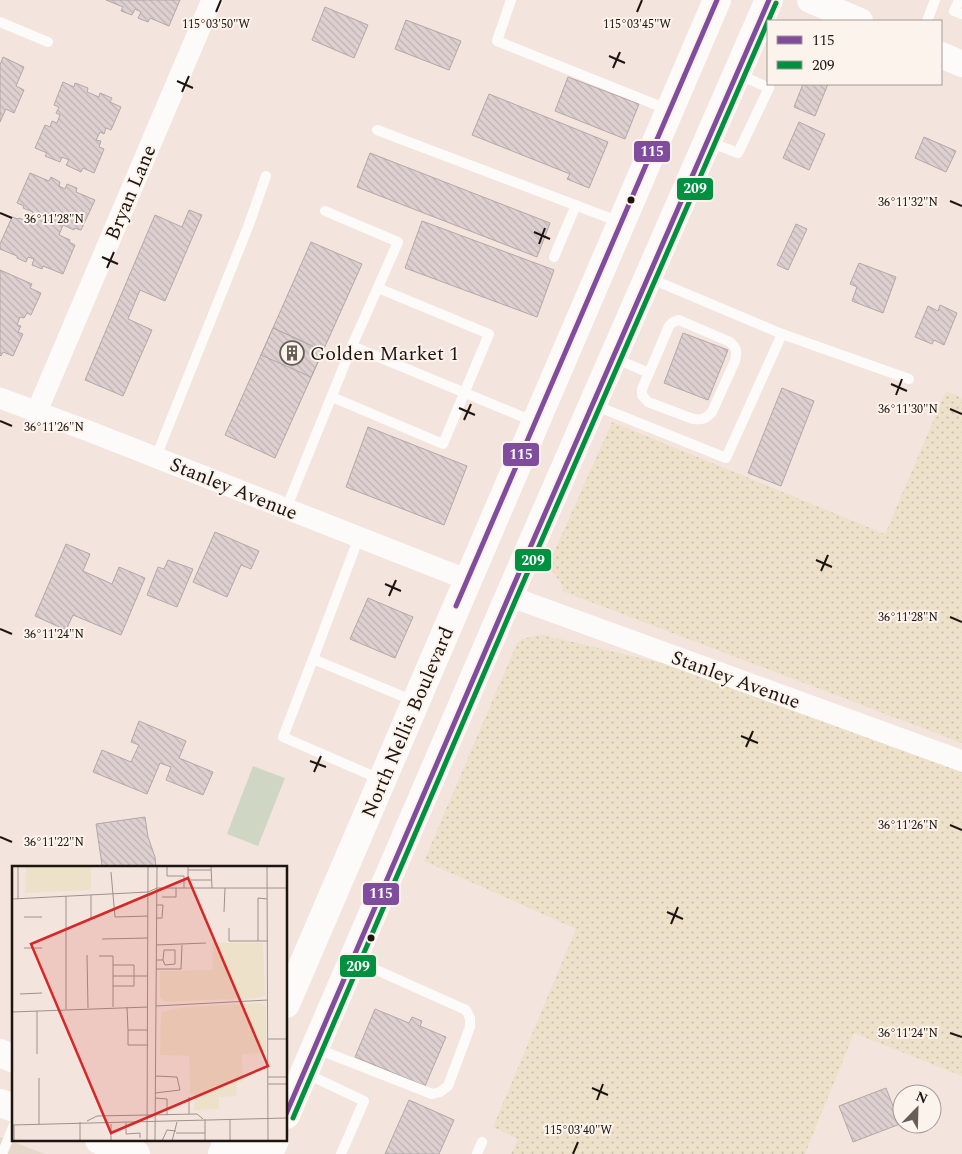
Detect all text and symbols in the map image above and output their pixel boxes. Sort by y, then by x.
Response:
text: 115°03'50"W [182,15,250,34]
text: 115°03'45"W [603,15,671,34]
legend [767,20,942,85]
text: 115 [812,29,835,52]
text: 209 [812,54,835,77]
street label: Bryan Lane [97,140,164,245]
line badge: 115 [633,140,671,163]
text: 115 [640,141,664,162]
line badge: 209 [676,177,714,201]
text: 209 [683,178,707,199]
text: 36°11'32"N [878,193,938,212]
unlabelled marker [626,195,636,205]
text: 36°11'28"N [24,210,84,229]
place label: Golden Market 1 [310,339,459,369]
building icon: Golden Market 1 [279,340,305,366]
text: 36°11'30"N [878,400,938,419]
text: 36°11'26"N [24,418,84,437]
line badge: 115 [502,442,540,467]
text: 115 [509,444,533,465]
street label: Stanley Avenue [165,450,302,528]
line badge: 209 [514,548,552,572]
text: 209 [521,550,545,571]
text: 36°11'28"N [878,608,938,627]
street label: North Nellis Boulevard [354,622,462,823]
text: 36°11'24"N [24,625,84,644]
street label: Stanley Avenue [667,643,804,717]
text: 36°11'26"N [878,816,938,835]
text: 36°11'22"N [24,833,84,852]
inset map [12,866,288,1142]
line badge: 115 [362,882,400,906]
text: 115 [369,883,393,904]
unlabelled marker [366,933,376,943]
line badge: 209 [339,954,377,978]
text: 209 [346,956,370,977]
text: 36°11'24"N [878,1024,938,1043]
north arrow [892,1084,942,1134]
text: N [913,1086,931,1109]
text: 115°03'40"W [544,1121,612,1140]

